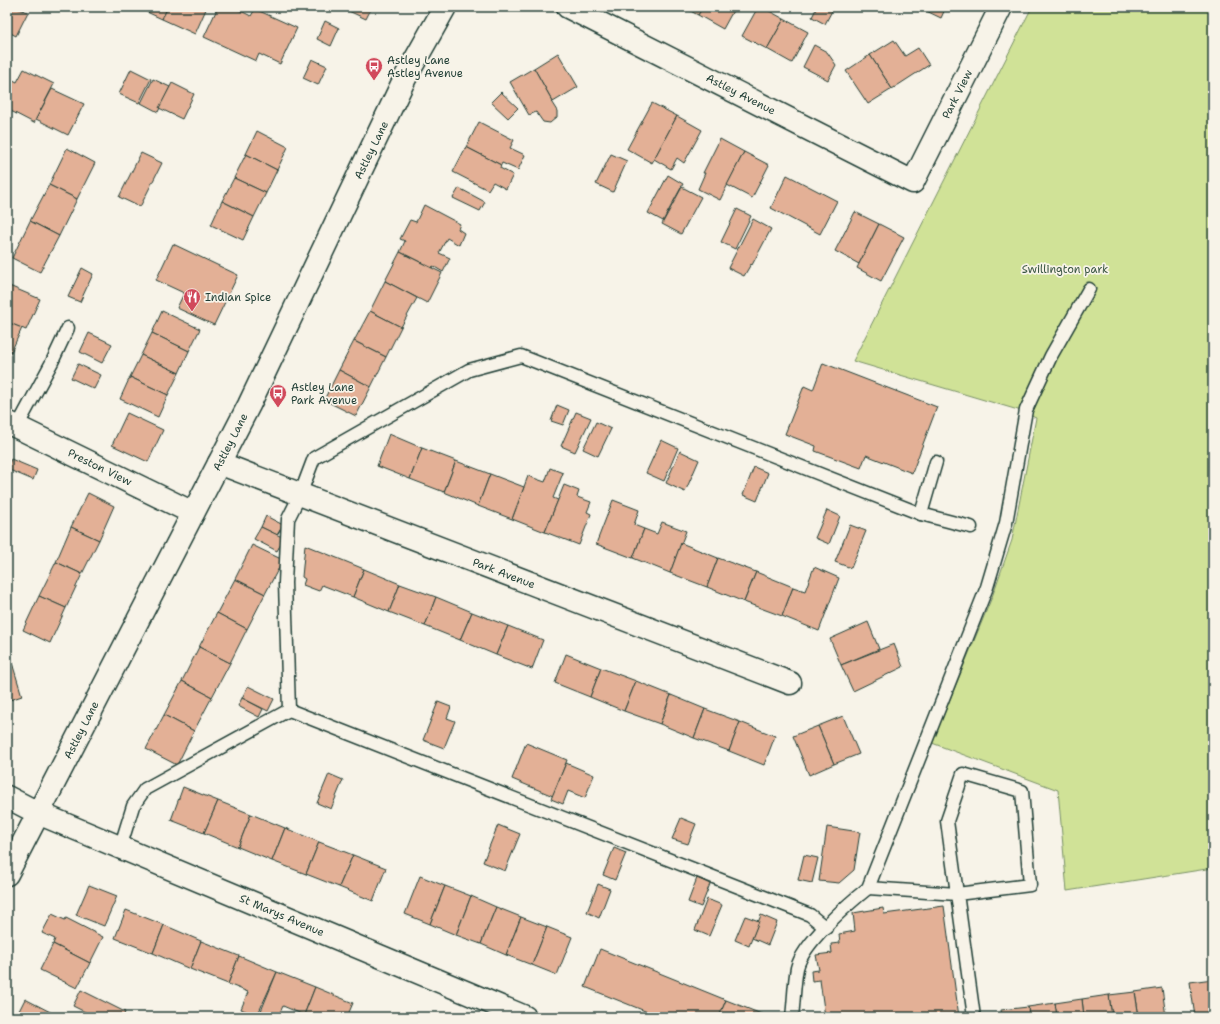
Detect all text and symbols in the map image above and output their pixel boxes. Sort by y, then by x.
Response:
place label: Astley Lane Astley Avenue [387,53,463,81]
bus stop icon: Astley Lane Astley Avenue [364,56,384,81]
street label: Park View [939,67,976,121]
street label: Astley Avenue [703,71,778,118]
street label: Astley Lane [351,119,392,182]
park label: Swillington park [1022,262,1108,277]
restaurant icon: Indian Spice [182,287,202,312]
place label: Indian Spice [205,290,271,305]
place label: Astley Lane Park Avenue [291,380,357,408]
bus stop icon: Astley Lane Park Avenue [268,383,288,408]
street label: Astley Lane [209,411,251,474]
street label: Preston View [65,445,135,490]
street label: Park Avenue [470,555,537,592]
street label: Astley Lane [60,699,102,762]
street label: St Marys Avenue [237,891,327,940]

